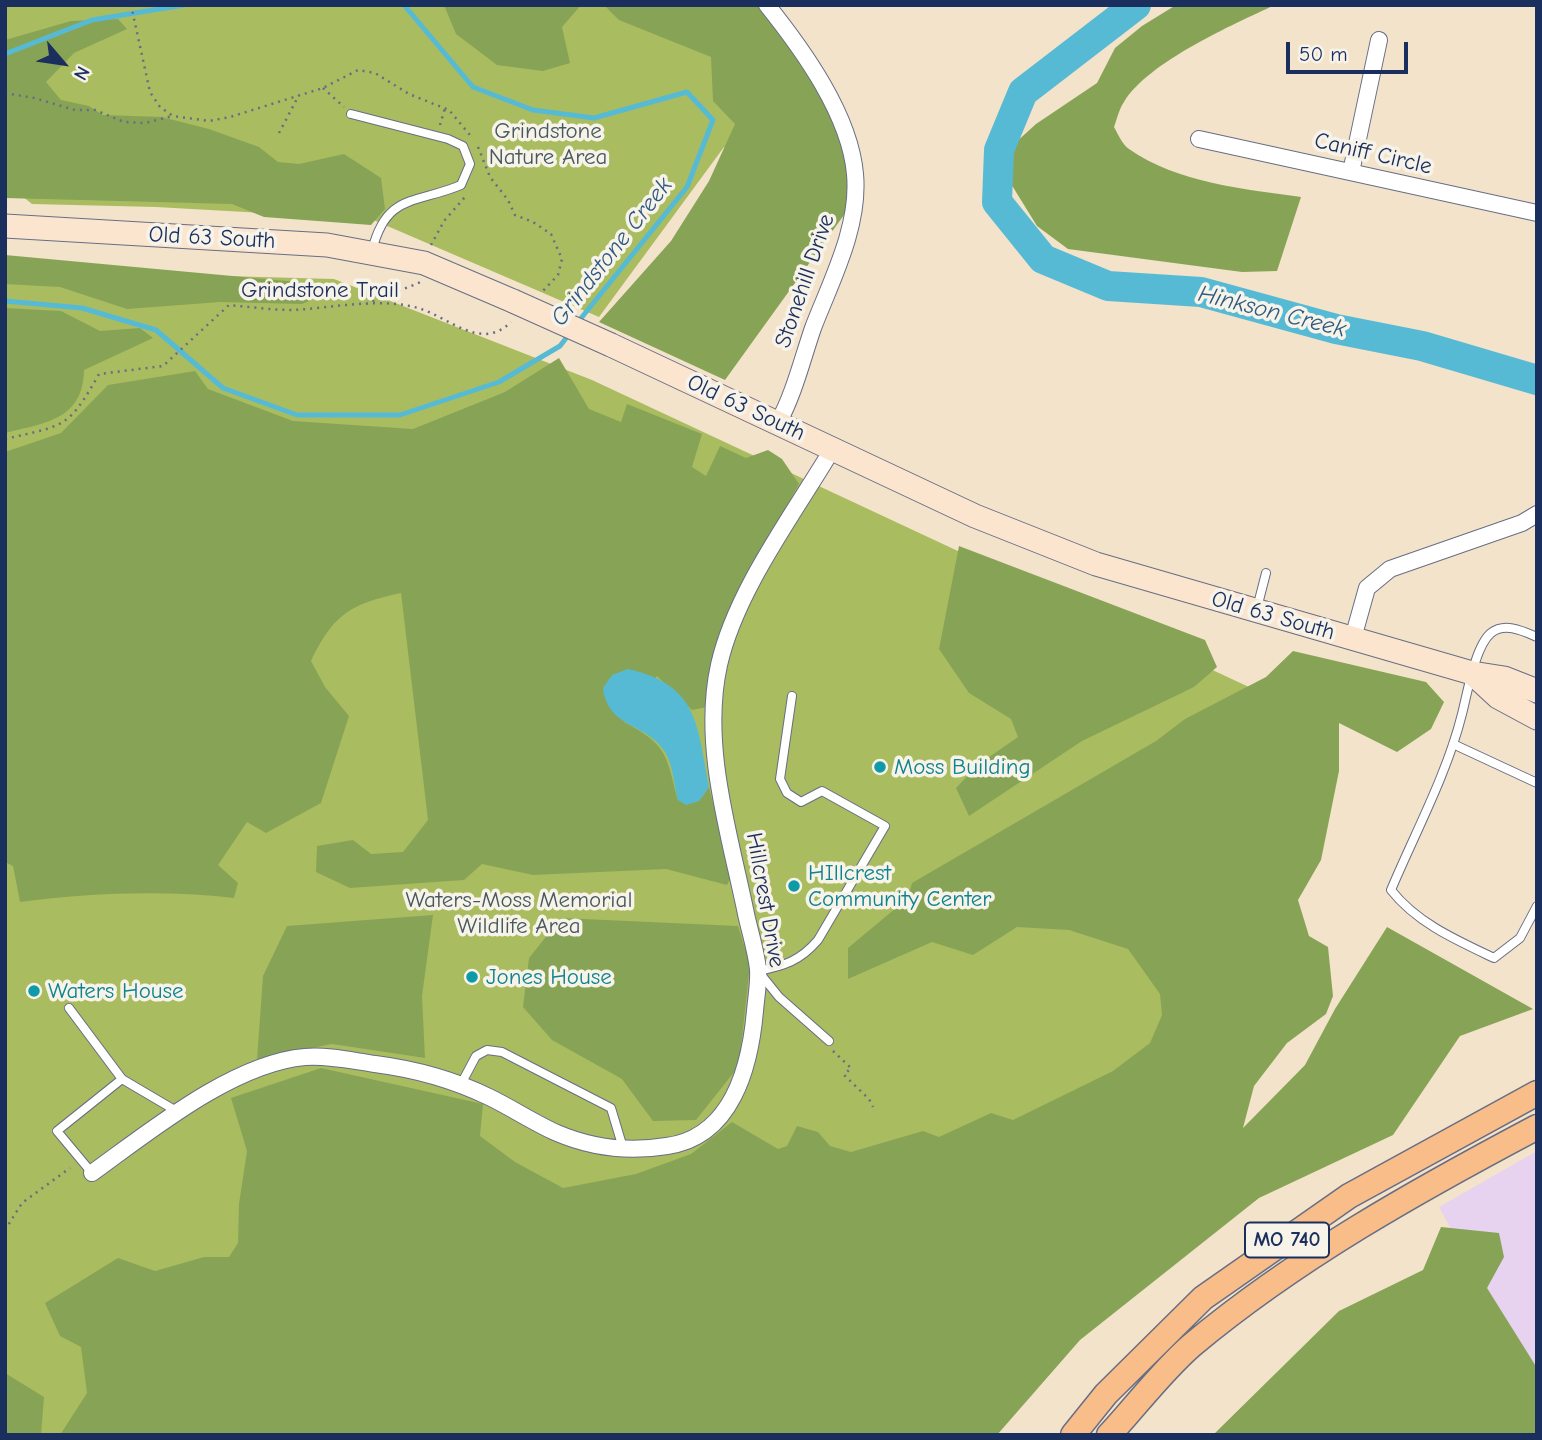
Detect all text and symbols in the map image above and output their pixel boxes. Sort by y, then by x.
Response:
north arrow [28,28,98,98]
scale bar [1290,28,1412,72]
text: 50 m [1299,42,1348,66]
text: N [69,62,94,84]
park label: Grindstone Nature Area [489,117,607,171]
street label: Caniff Circle [1311,127,1435,181]
water label: Grindstone Creek [545,172,679,332]
street label: Stonehill Drive [769,210,841,352]
street label: Old 63 South [148,221,276,255]
street label: Grindstone Trail [241,276,399,304]
water label: Hinkson Creek [1195,280,1349,344]
street label: Old 63 South [683,369,809,447]
street label: Old 63 South [1208,585,1338,647]
place label: Moss Building [894,753,1031,781]
marker: Moss Building [872,759,888,775]
street label: Hillcrest Drive [740,830,790,970]
place label: HIllcrest Community Center [808,859,991,913]
marker: HIllcrest Community Center [786,878,802,894]
park label: Waters-Moss Memorial Wildlife Area [406,886,632,940]
place label: Jones House [486,963,612,991]
marker: Jones House [464,969,480,985]
place label: Waters House [48,977,184,1005]
marker: Waters House [26,983,42,999]
road number: MO 740 [1245,1222,1329,1258]

